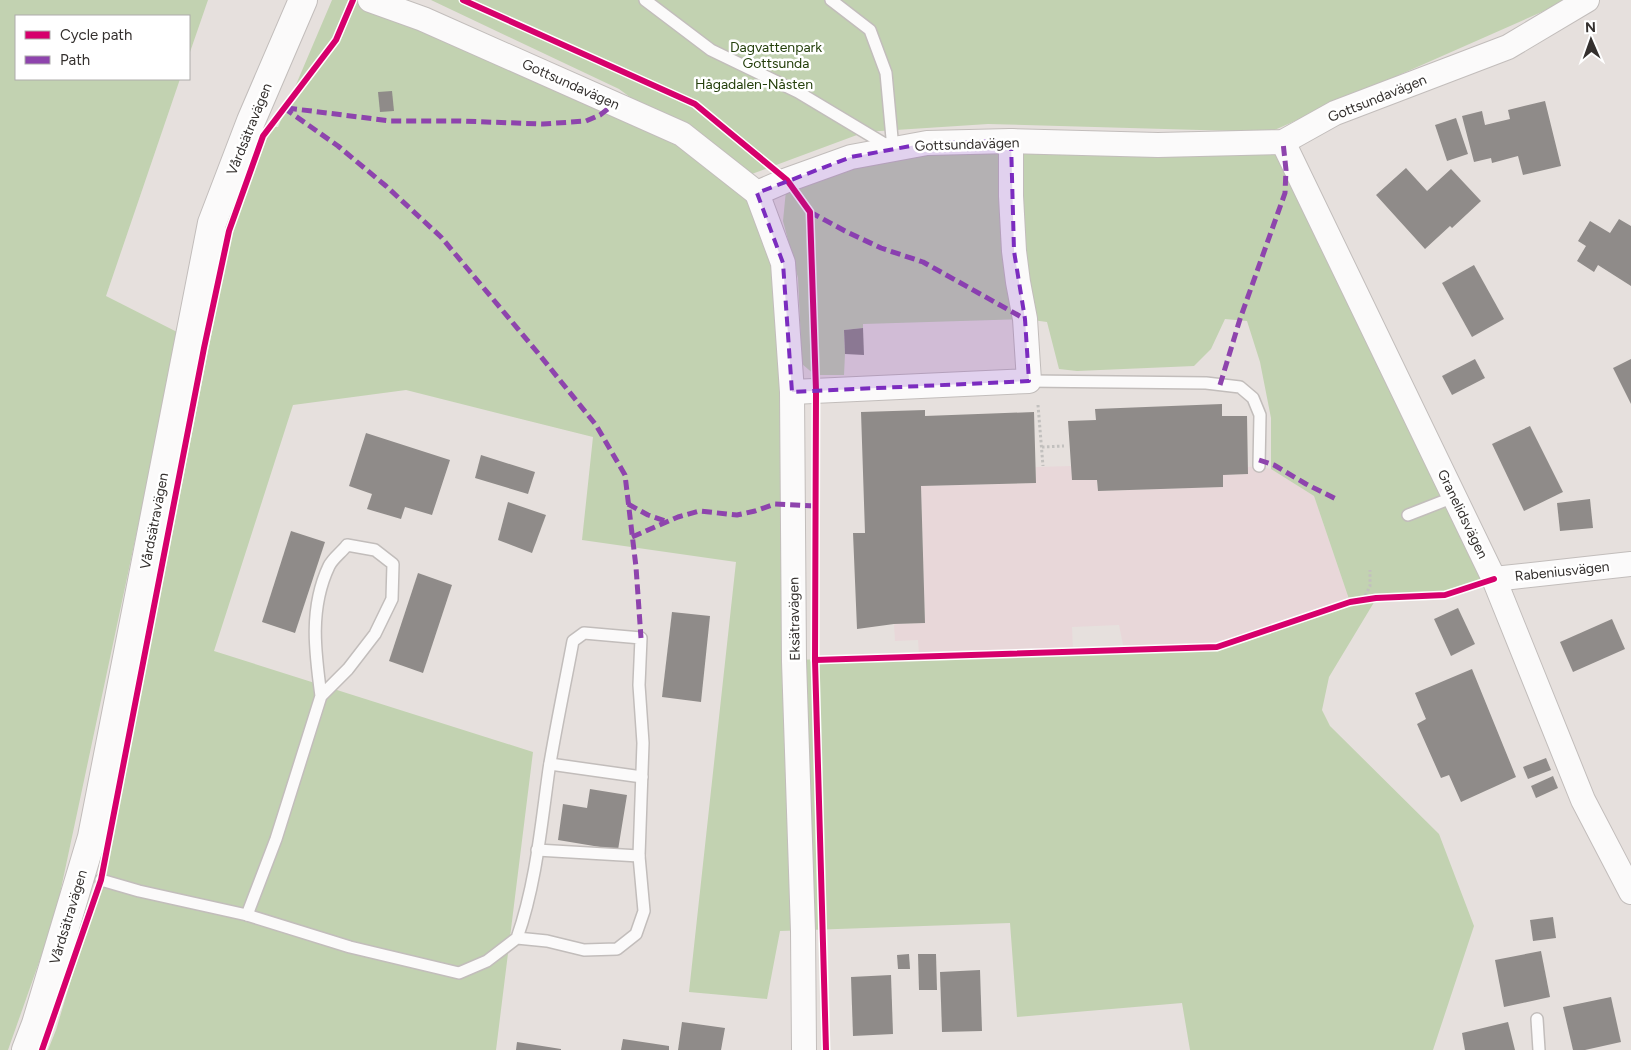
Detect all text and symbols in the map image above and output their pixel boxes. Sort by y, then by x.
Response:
legend [15,15,190,80]
north arrow [1566,15,1616,65]
text: N [1585,19,1596,36]
text: Cycle path [60,26,132,44]
park label: Dagvattenpark Gottsunda [730,39,822,72]
text: Path [60,51,90,69]
street label: Gottsundavägen [519,55,622,114]
street label: Gottsundavägen [1325,71,1429,126]
park label: Hågadalen-Nåsten [695,76,813,93]
street label: Vårdsätravägen [223,80,276,178]
street label: Gottsundavägen [914,134,1020,155]
street label: Granelidsvägen [1434,467,1492,562]
street label: Vårdsätravägen [137,471,172,571]
street label: Rabeniusvägen [1514,558,1610,585]
street label: Eksätravägen [785,577,804,661]
street label: Vårdsätravägen [46,868,91,966]

